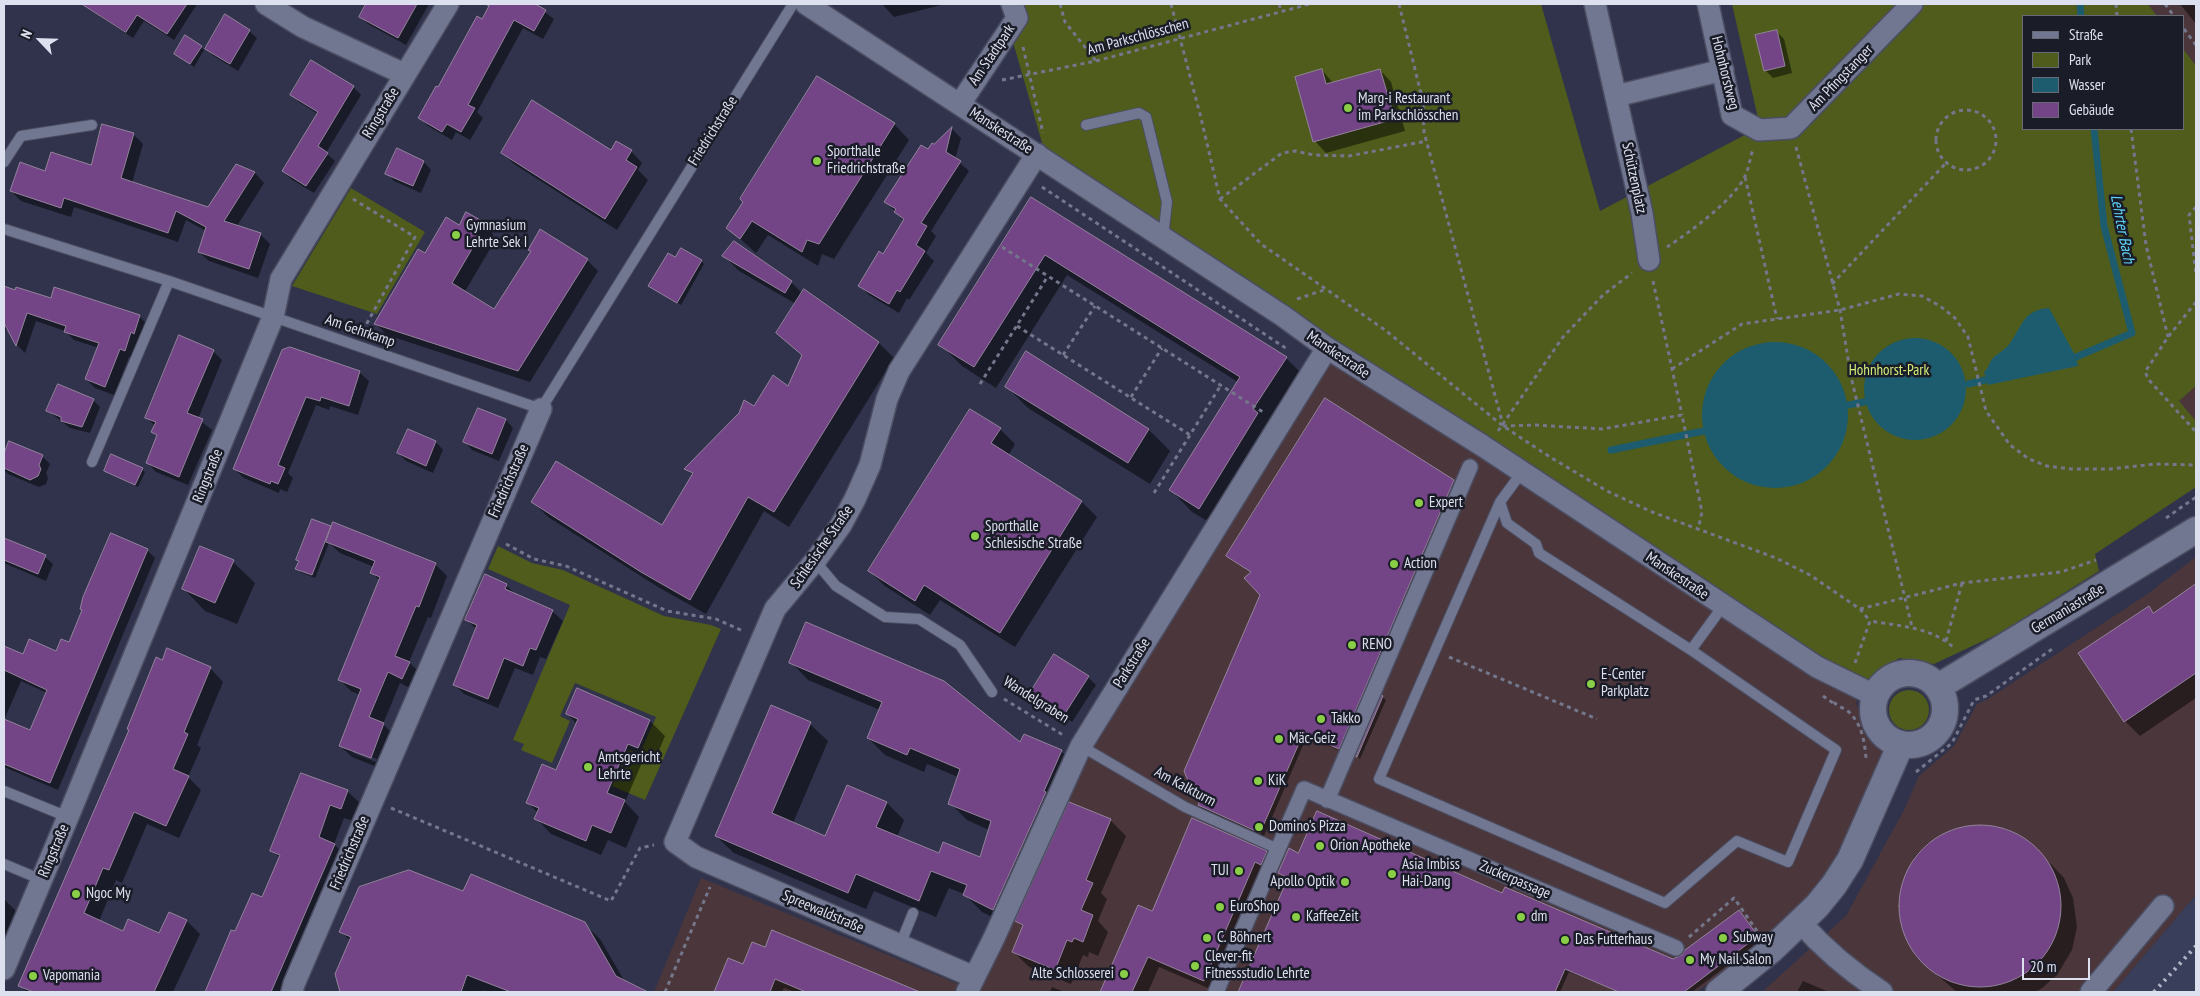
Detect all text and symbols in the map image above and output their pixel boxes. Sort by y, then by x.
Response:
north arrow [15,15,65,65]
street label: Am Parkschlösschen [1085,15,1191,59]
legend [2022,15,2185,130]
street label: Am Stadtpark [965,21,1019,89]
text: Straße [2069,25,2103,44]
text: N [17,27,36,41]
street label: Hohnhorstweg [1707,34,1743,112]
street label: Am Pfingstanger [1805,41,1877,115]
text: Park [2069,50,2091,69]
text: Wasser [2069,75,2105,94]
street label: Ringstraße [359,84,403,142]
place label: Marg-i Restaurant im Parkschlösschen [1358,90,1458,125]
street label: Friedrichstraße [685,93,741,169]
text: Gebäude [2069,100,2114,119]
marker: Marg-i Restaurant im Parkschlösschen [1342,102,1354,114]
street label: Manskestraße [966,104,1036,158]
street label: Schützenplatz [1618,141,1650,215]
place label: Sporthalle Friedrichstraße [827,143,905,178]
marker: Sporthalle Friedrichstraße [811,155,823,167]
water label: Lehrter Bach [2106,193,2138,265]
place label: Gymnasium Lehrte Sek I [466,217,527,252]
marker: Gymnasium Lehrte Sek I [450,229,462,241]
street label: Am Gehrkamp [323,311,397,351]
street label: Manskestraße [1303,327,1373,383]
park label: Hohnhorst-Park [1849,362,1929,380]
street label: Friedrichstraße [485,442,533,520]
street label: Ringstraße [189,447,227,505]
place label: Expert [1429,494,1463,512]
marker: Expert [1413,497,1425,509]
street label: Schlesische Straße [787,502,857,592]
place label: Sporthalle Schlesische Straße [985,518,1082,553]
marker: Sporthalle Schlesische Straße [969,530,981,542]
street label: Manskestraße [1642,548,1712,604]
place label: Action [1404,555,1437,573]
marker: Action [1388,558,1400,570]
street label: Germaniastraße [2028,580,2108,638]
street label: Parkstraße [1110,635,1154,691]
place label: RENO [1362,636,1392,654]
marker: RENO [1346,639,1358,651]
place label: E-Center Parkplatz [1601,666,1649,701]
street label: Wandelgraben [1000,673,1072,727]
marker: E-Center Parkplatz [1585,678,1597,690]
place label: Takko [1331,710,1360,728]
marker: Takko [1315,713,1327,725]
place label: Mäc-Geiz [1289,730,1336,748]
marker: Mäc-Geiz [1273,733,1285,745]
place label: Amtsgericht Lehrte [598,749,660,784]
marker: Amtsgericht Lehrte [582,761,594,773]
street label: Am Kalkturm [1151,763,1219,811]
place label: KiK [1268,772,1286,790]
marker: KiK [1252,775,1264,787]
street label: Friedrichstraße [326,813,374,893]
place label: Domino's Pizza [1269,818,1346,836]
marker: Domino's Pizza [1253,821,1265,833]
street label: Ringstraße [35,822,73,880]
place label: Orion Apotheke [1330,837,1411,855]
marker: Orion Apotheke [1314,840,1326,852]
place label: Asia Imbiss Hai-Dang [1402,856,1460,891]
street label: Zuckerpassage [1477,857,1553,903]
place label: TUI [1211,862,1229,880]
marker: TUI [1233,865,1245,877]
marker: Asia Imbiss Hai-Dang [1386,868,1398,880]
place label: Apollo Optik [1270,873,1335,891]
marker: Apollo Optik [1339,876,1351,888]
place label: Ngoc My [86,885,131,903]
street label: Spreewaldstraße [780,887,866,937]
marker: Ngoc My [70,888,82,900]
place label: EuroShop [1230,898,1280,916]
marker: EuroShop [1214,901,1226,913]
place label: KaffeeZeit [1306,908,1359,926]
place label: dm [1531,908,1547,926]
marker: KaffeeZeit [1290,911,1302,923]
marker: dm [1515,911,1527,923]
place label: C. Böhnert [1217,929,1271,947]
place label: Subway [1733,929,1773,947]
place label: Das Futterhaus [1575,931,1652,949]
marker: C. Böhnert [1201,932,1213,944]
marker: Subway [1717,932,1729,944]
marker: Das Futterhaus [1559,934,1571,946]
place label: Clever-fit Fitnessstudio Lehrte [1205,948,1310,983]
scale bar [2025,948,2092,980]
place label: My Nail Salon [1700,951,1771,969]
marker: My Nail Salon [1684,954,1696,966]
text: 20 m [2030,957,2056,976]
marker: Clever-fit Fitnessstudio Lehrte [1189,960,1201,972]
place label: Alte Schlosserei [1032,965,1114,983]
place label: Vapomania [43,967,100,985]
marker: Alte Schlosserei [1118,968,1130,980]
marker: Vapomania [27,970,39,982]

